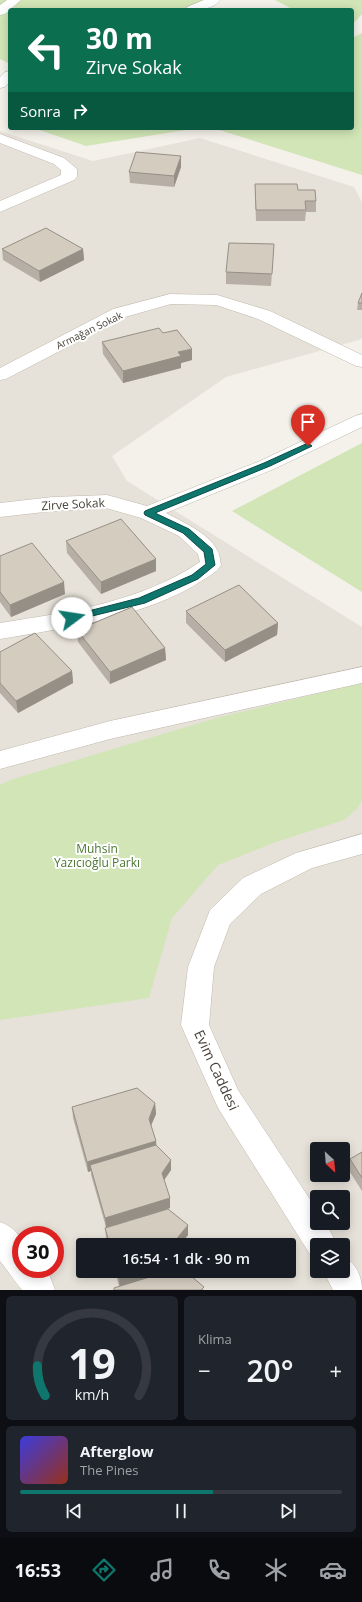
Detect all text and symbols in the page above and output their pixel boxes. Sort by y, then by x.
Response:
text: 30 m [86,19,153,57]
icon: left [20,24,72,76]
text: Zirve Sokak [86,55,182,79]
icon: right [69,100,91,122]
text: Sonra [20,101,61,121]
street label: Armağan Sokak [53,307,125,352]
pin [291,405,325,446]
icon: arrive [297,411,319,433]
street label: Zirve Sokak [41,494,106,514]
position arrow [51,597,93,639]
park label: Muhsin Yazıcıoğlu Parkı [54,840,140,871]
street label: Evim Caddesi [190,1027,244,1113]
north arrow [310,1142,350,1182]
map controls [310,1142,350,1278]
button: search [310,1190,350,1230]
speed limit sign: 30 [12,1226,64,1278]
button: layers [310,1238,350,1278]
text: 16:54 · 1 dk · 90 m [122,1248,250,1268]
text: Klima [198,1330,232,1348]
text: 19 [68,1335,116,1391]
text: 20° [246,1350,294,1391]
text: − [198,1355,211,1385]
text: + [329,1355,342,1385]
text: km/h [75,1385,109,1404]
text: Afterglow [80,1441,154,1461]
text: The Pines [80,1461,138,1479]
icon: previous [63,1500,85,1522]
icon: pause [170,1500,192,1522]
icon: next [277,1500,299,1522]
icon: directions [90,1556,118,1584]
icon: music [148,1556,176,1584]
icon: phone [205,1556,233,1584]
icon: climate [262,1556,290,1584]
icon: car [319,1556,347,1584]
text: 16:53 [15,1558,61,1582]

